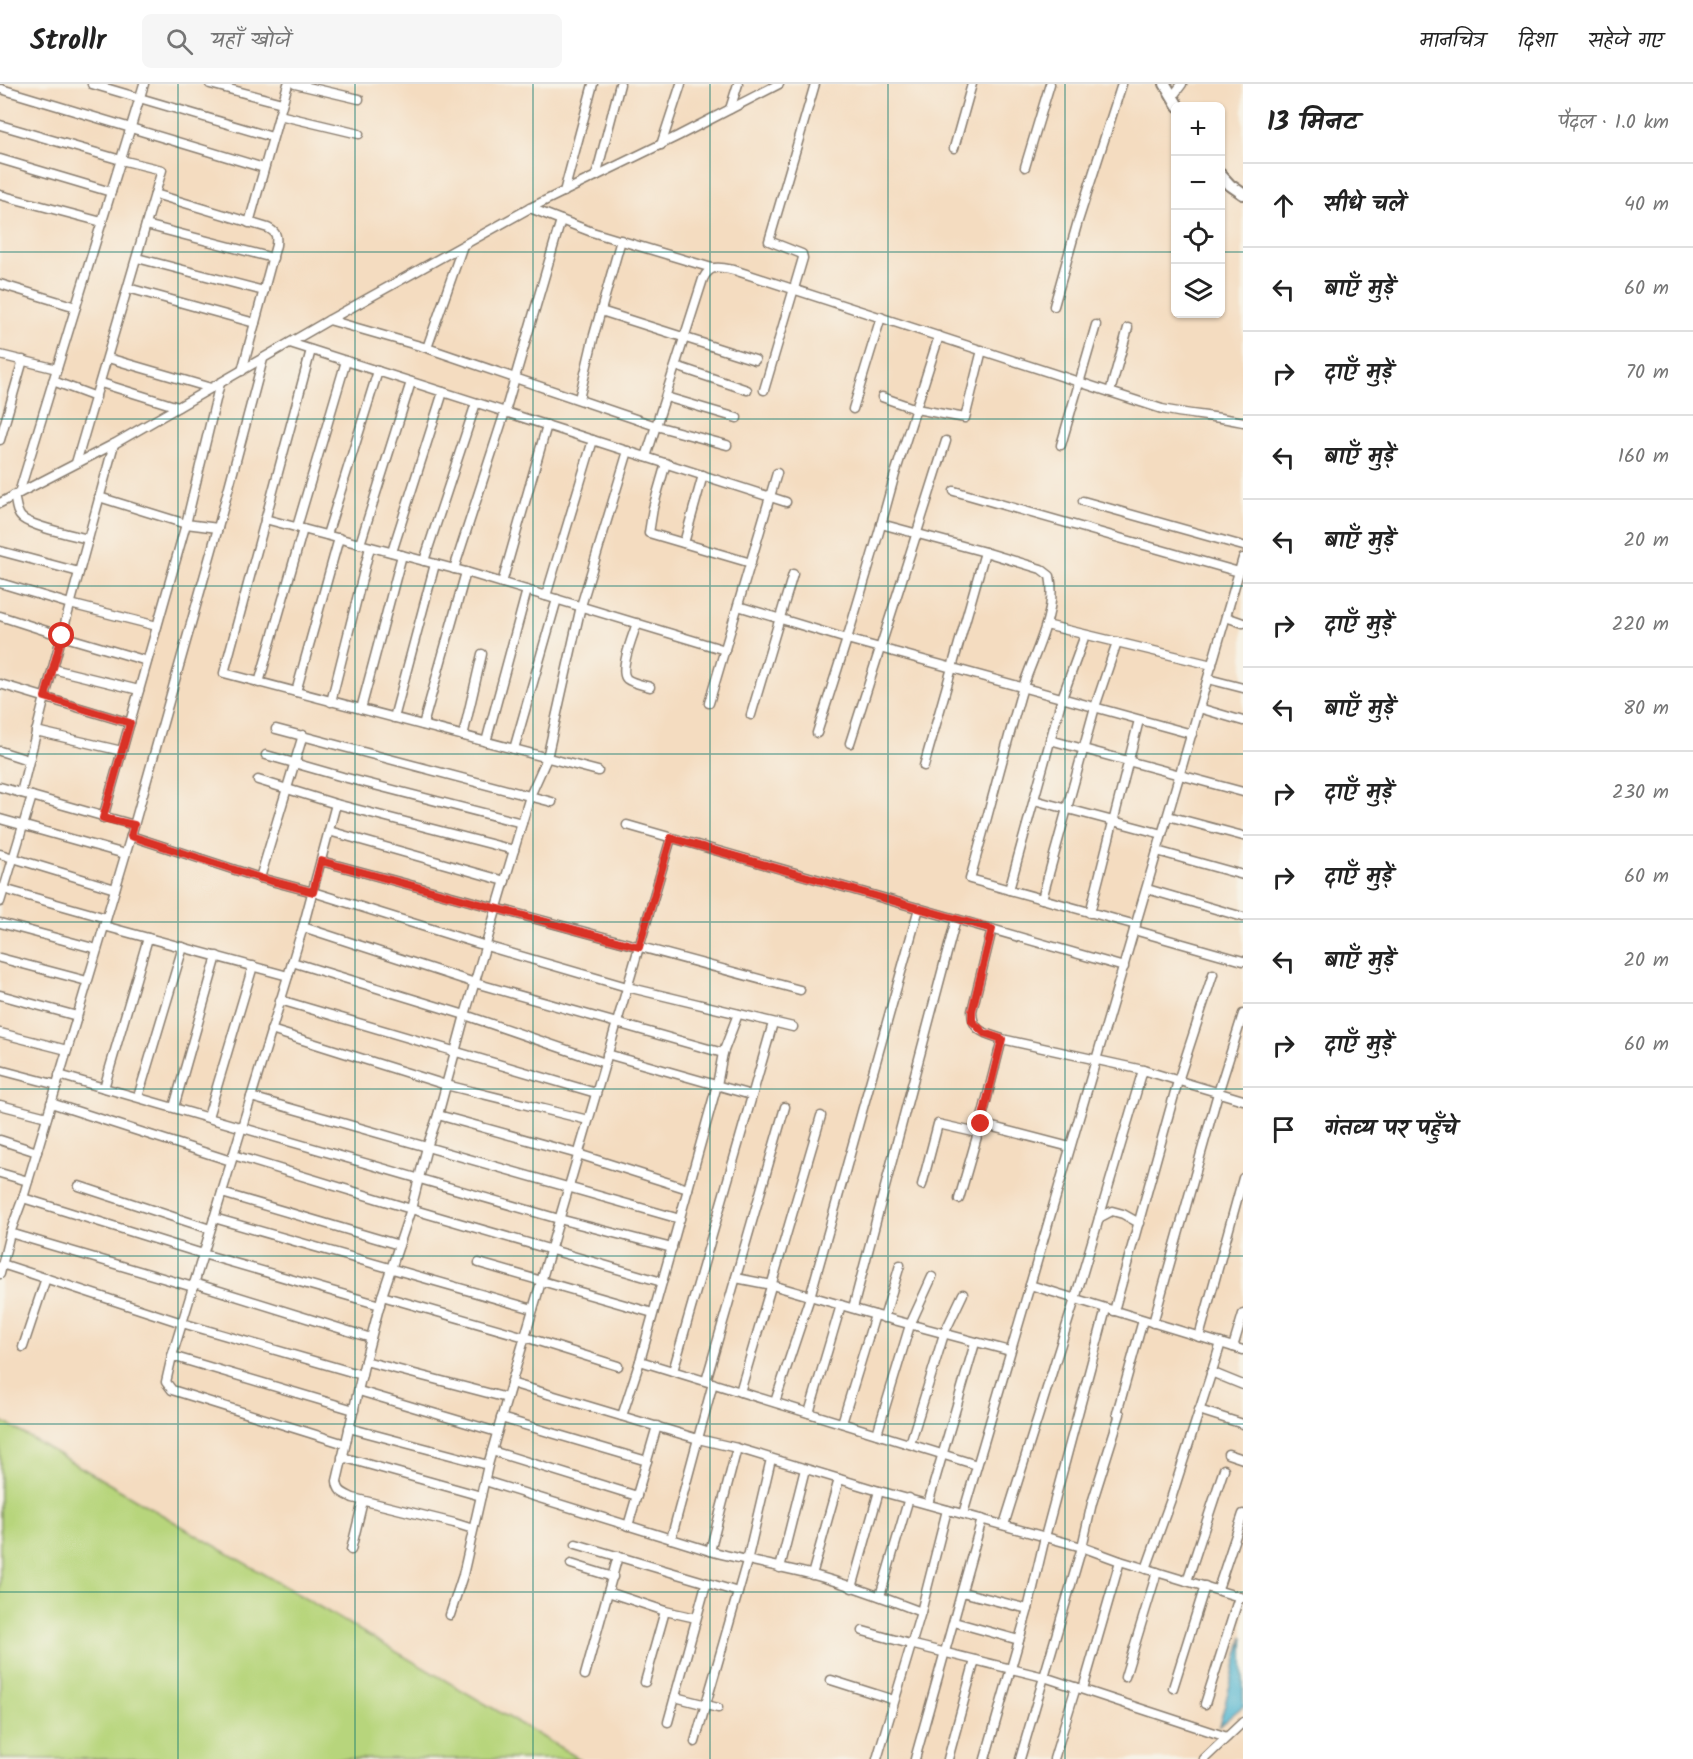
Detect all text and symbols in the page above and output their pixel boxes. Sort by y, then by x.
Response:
search box [142,14,562,68]
text: Strollr [30,19,106,64]
text: यहाँ खोजें [211,24,290,59]
icon: search [163,25,196,58]
text: मानचित्र [1419,25,1485,58]
text: दिशा [1518,25,1555,58]
text: सहेजे गए [1588,25,1663,58]
map controls [1171,102,1225,318]
button: + [1171,102,1225,156]
text: 13 मिनट [1267,102,1358,144]
text: पैदल · 1.0 km [1558,107,1669,139]
button: − [1171,156,1225,210]
text: सीधे चलें [1324,188,1405,223]
icon: ahead [1267,189,1300,222]
text: 40 m [1624,189,1669,221]
button: locate [1171,210,1225,264]
button: layers [1171,264,1225,318]
text: बाएँ मुड़ें [1324,272,1395,307]
icon: left [1267,273,1300,306]
text: 60 m [1624,273,1669,305]
text: दाएँ मुड़ें [1324,356,1393,391]
icon: right [1267,357,1300,390]
text: 70 m [1626,357,1669,389]
text: बाएँ मुड़ें [1324,440,1395,475]
icon: left [1267,441,1300,474]
text: 160 m [1618,441,1669,473]
text: बाएँ मुड़ें [1324,524,1395,559]
icon: left [1267,525,1300,558]
text: 20 m [1623,525,1669,557]
text: दाएँ मुड़ें [1324,608,1393,643]
icon: right [1267,609,1300,642]
text: 220 m [1612,609,1669,641]
route start [48,622,74,648]
text: बाएँ मुड़ें [1324,692,1395,727]
icon: left [1267,693,1300,726]
text: 80 m [1623,693,1669,725]
text: दाएँ मुड़ें [1324,776,1393,811]
icon: right [1267,777,1300,810]
text: 230 m [1612,777,1669,809]
text: दाएँ मुड़ें [1324,860,1393,895]
icon: right [1267,861,1300,894]
text: 60 m [1624,861,1669,893]
text: बाएँ मुड़ें [1324,944,1395,979]
icon: left [1267,945,1300,978]
text: 20 m [1623,945,1669,977]
text: दाएँ मुड़ें [1324,1028,1393,1063]
icon: right [1267,1029,1300,1062]
text: 60 m [1624,1029,1669,1061]
route end [967,1110,993,1136]
text: गंतव्य पर पहुँचे [1324,1112,1457,1147]
icon: arrive [1267,1113,1300,1146]

